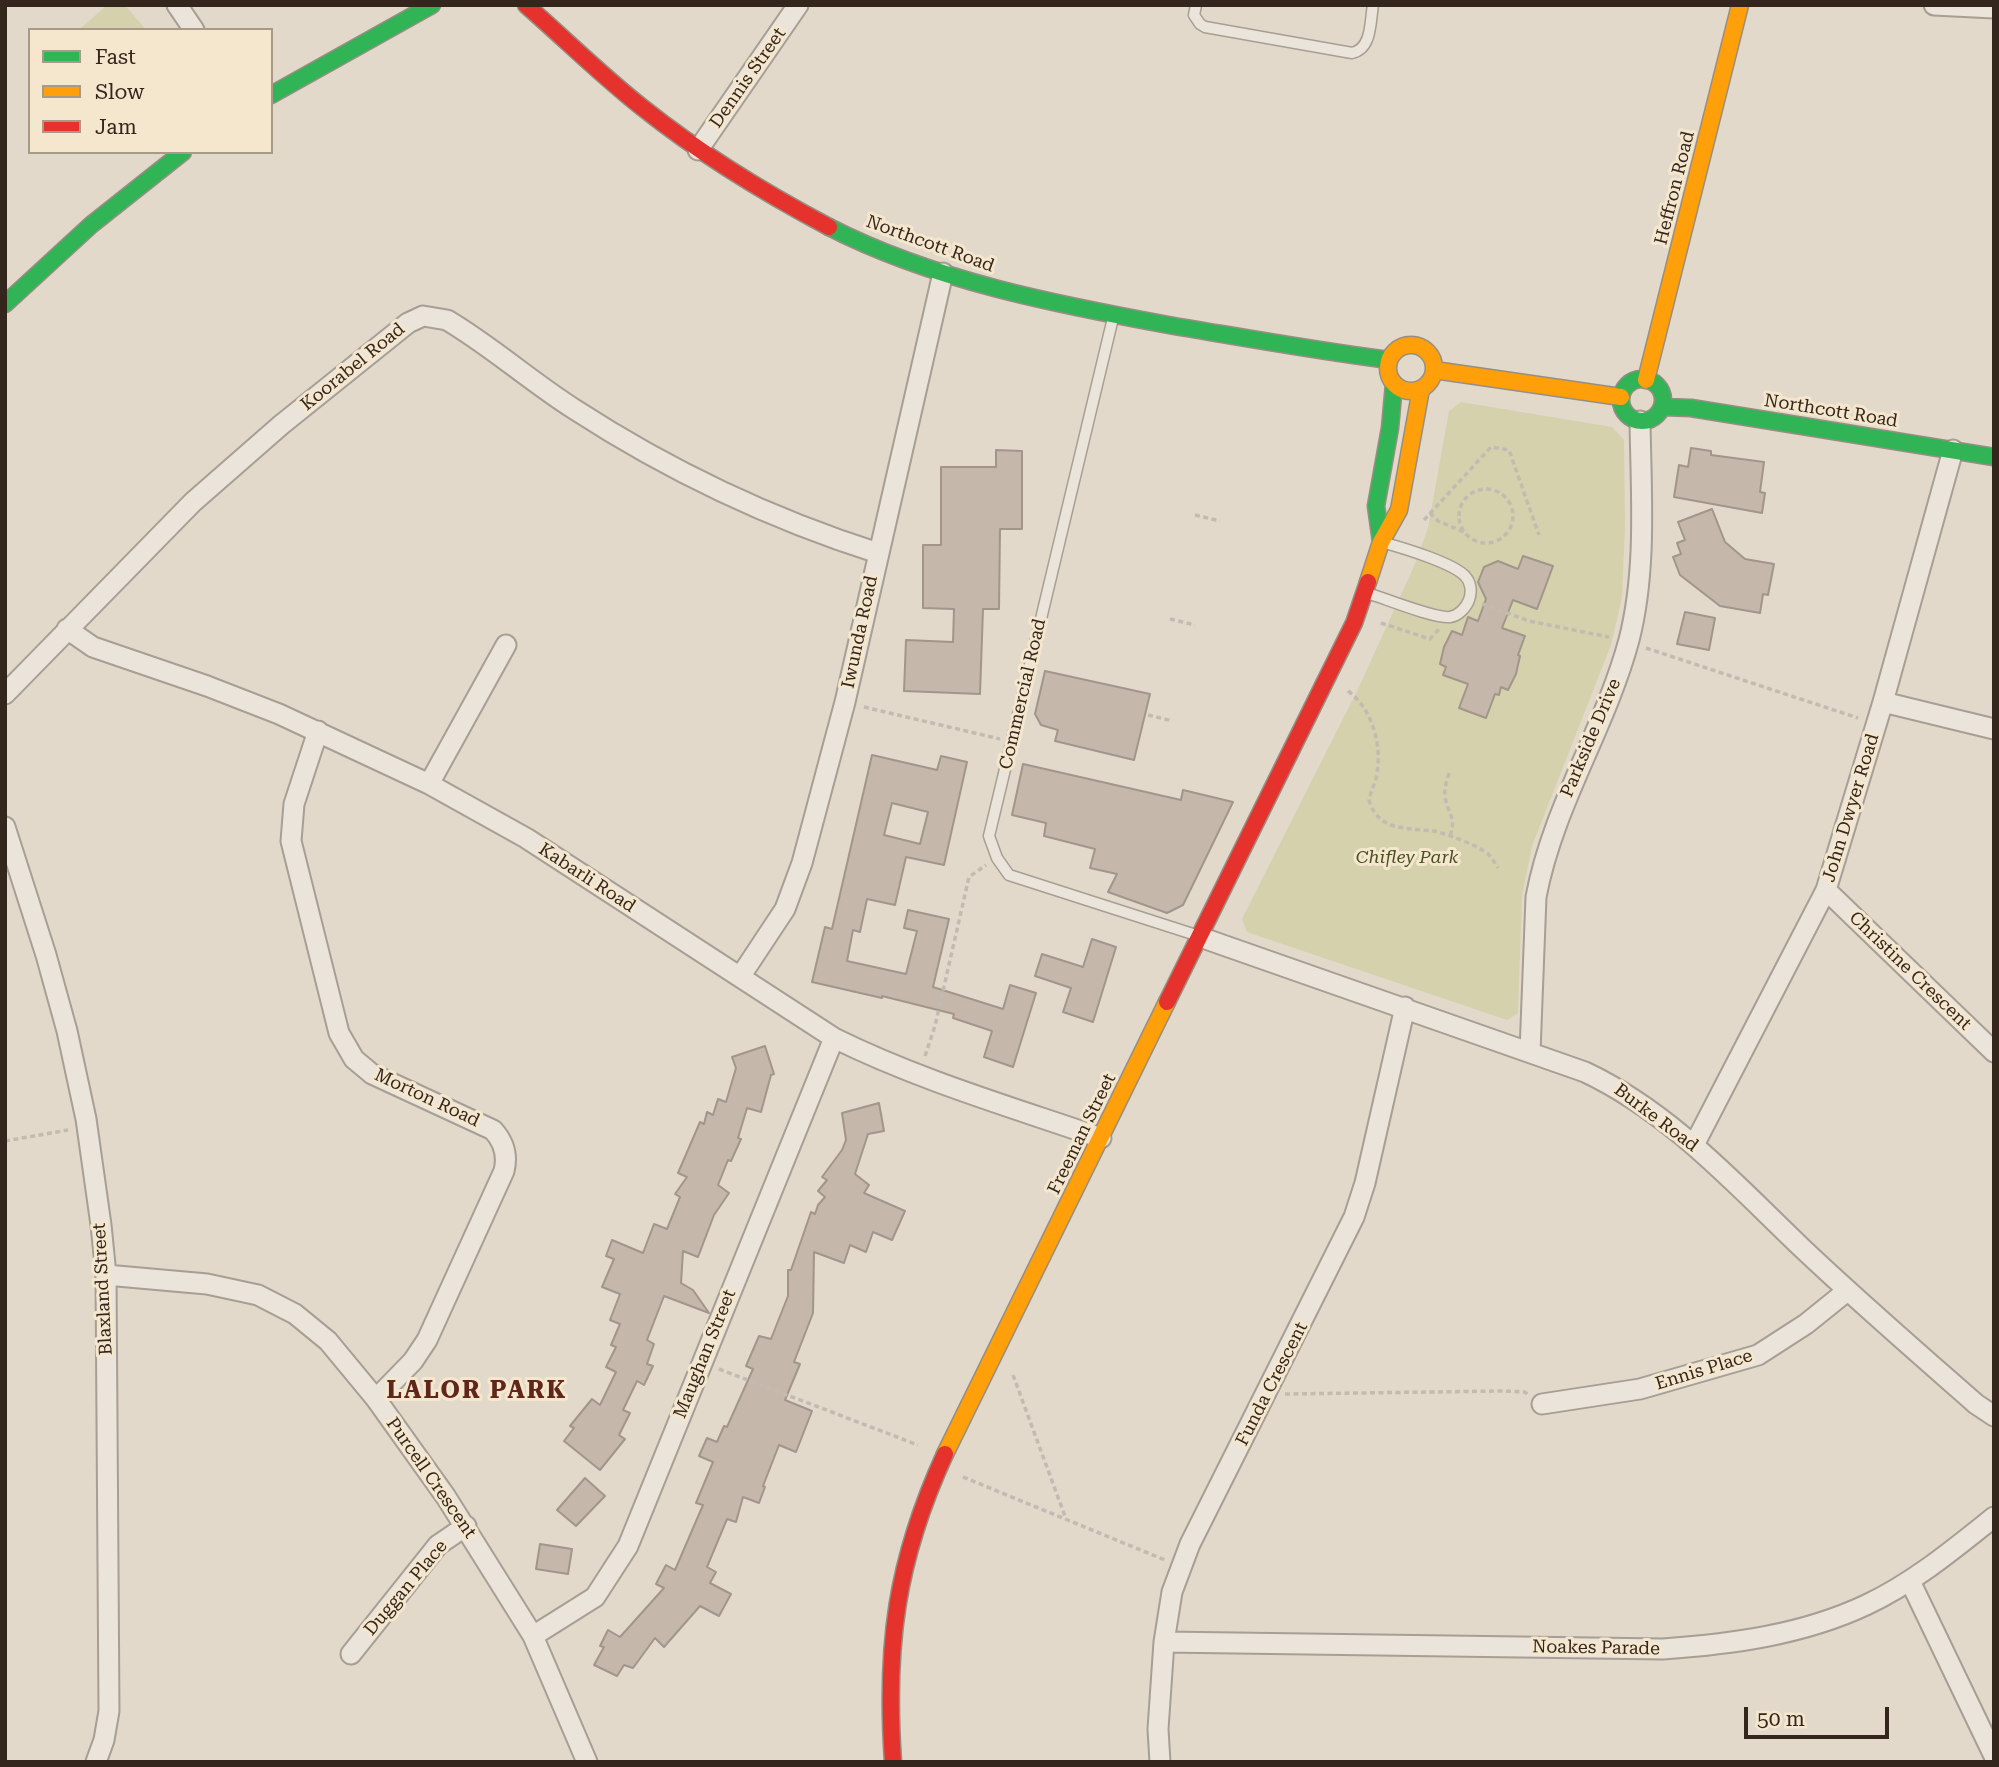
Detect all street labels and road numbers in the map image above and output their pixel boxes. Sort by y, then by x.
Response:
street label: Dennis Street [705,24,791,132]
street label: Heffron Road [1650,129,1700,247]
street label: Northcott Road [863,211,997,277]
street label: Koorabel Road [297,318,409,416]
street label: Northcott Road [1763,390,1899,432]
street label: Iwunda Road [838,574,882,690]
street label: Commercial Road [995,617,1051,771]
street label: Parkside Drive [1556,675,1626,801]
street label: John Dwyer Road [1818,731,1884,885]
street label: Kabarli Road [534,839,640,917]
street label: Christine Crescent [1844,907,1976,1035]
street label: Morton Road [371,1064,483,1132]
street label: Freeman Street [1043,1070,1121,1198]
street label: Burke Road [1610,1079,1702,1157]
street label: Blaxland Street [89,1222,117,1356]
street label: Maughan Street [669,1286,741,1422]
street label: Funda Crescent [1231,1318,1313,1450]
street label: Ennis Place [1653,1345,1755,1395]
street label: Purcell Crescent [381,1413,481,1543]
street label: Duggan Place [360,1536,452,1640]
street label: Noakes Parade [1532,1636,1660,1660]

